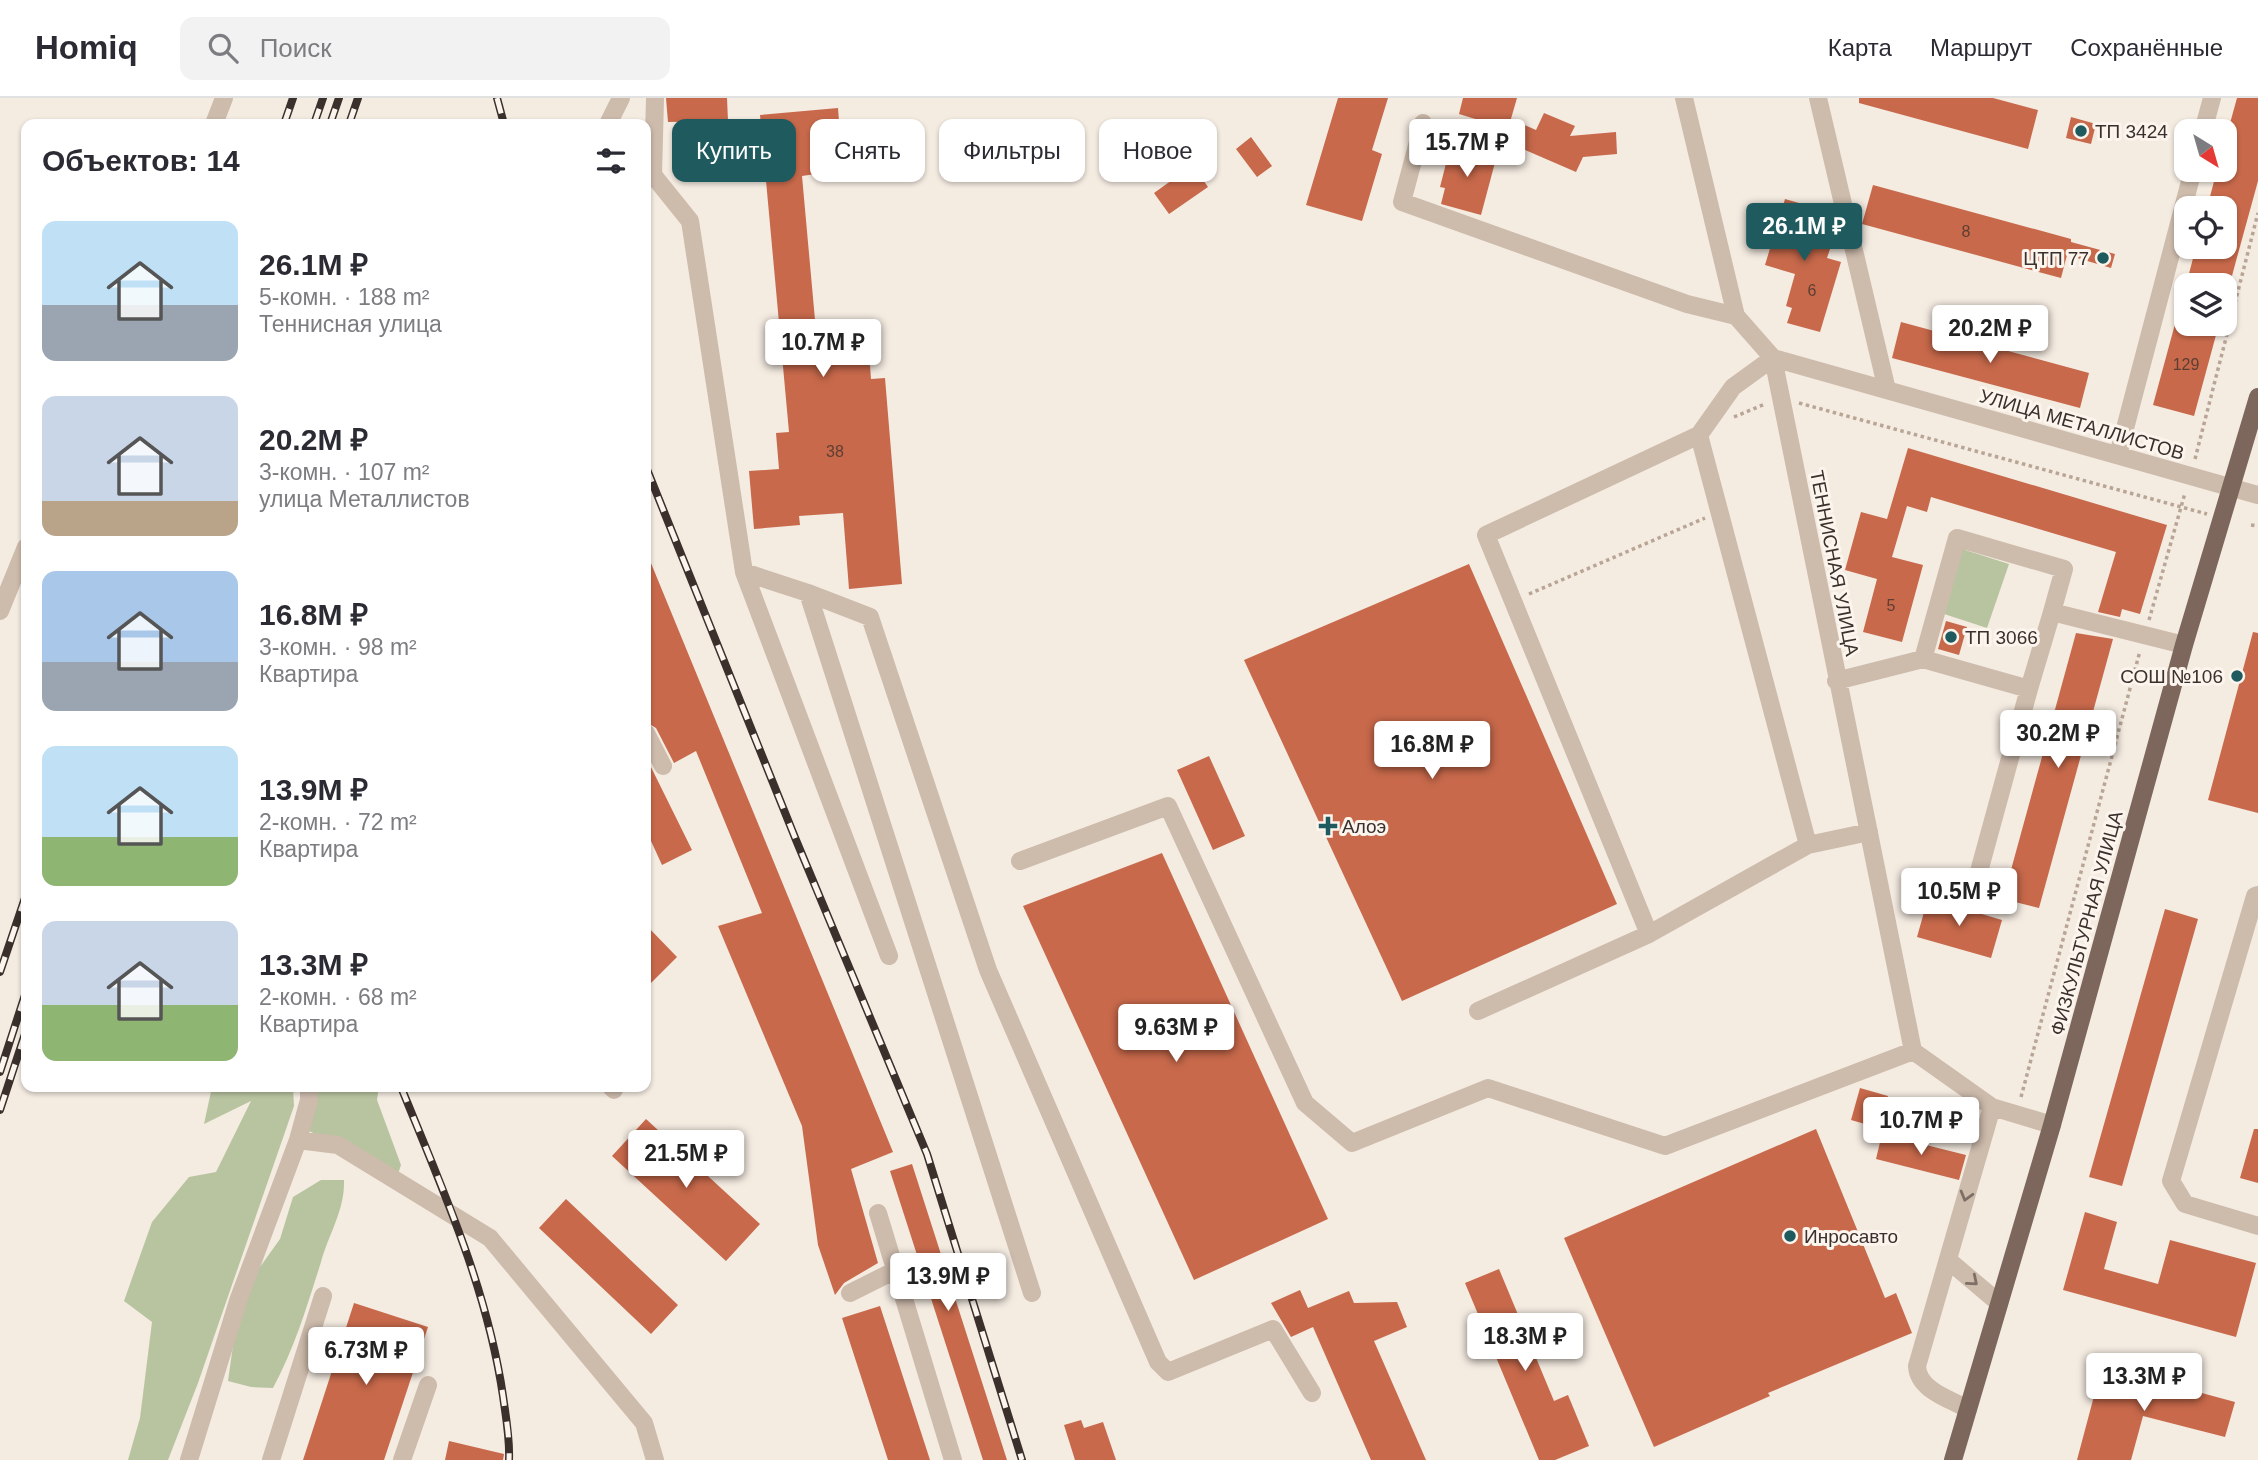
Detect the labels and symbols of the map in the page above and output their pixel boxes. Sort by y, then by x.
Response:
north arrow [2174,119,2236,182]
pin: 15.7M ₽ [1402,120,1532,179]
place label: ТП 3424 [2095,121,2168,142]
marker: ТП 3424 [2073,123,2089,139]
pin: 26.1M ₽ [1739,204,1869,263]
house number: 8 [1962,223,1971,240]
place label: ЦТП 77 [2023,248,2089,269]
marker: ЦТП 77 [2095,250,2111,266]
house number: 6 [1808,282,1817,299]
pin: 20.2M ₽ [1925,306,2055,365]
pin: 10.7M ₽ [758,320,888,379]
house number: 129 [2173,356,2199,373]
street label: УЛИЦА МЕТАЛЛИСТОВ [1977,385,2187,464]
house number: 38 [826,443,844,460]
street label: ТЕННИСНАЯ УЛИЦА [1806,468,1863,658]
house number: 5 [1887,597,1896,614]
place label: ТП 3066 [1965,627,2038,648]
marker: ТП 3066 [1943,629,1959,645]
place label: СОШ №106 [2120,666,2223,687]
marker: СОШ №106 [2229,668,2245,684]
pin: 30.2M ₽ [1993,710,2123,770]
pin: 16.8M ₽ [1367,722,1497,781]
street label: ФИЗКУЛЬТУРНАЯ УЛИЦА [2046,808,2127,1038]
place label: Алоэ [1342,816,1386,837]
marker: Алоэ [1320,818,1336,834]
pin: 10.5M ₽ [1894,868,2024,928]
pin: 9.63M ₽ [1111,1004,1241,1064]
pin: 10.7M ₽ [1856,1098,1986,1157]
pin: 21.5M ₽ [621,1130,751,1190]
one-way arrow [1959,1190,1974,1202]
place label: Инросавто [1804,1226,1898,1247]
marker: Инросавто [1782,1228,1798,1244]
pin: 13.9M ₽ [883,1254,1013,1313]
one-way arrow [1965,1273,1978,1285]
pin: 18.3M ₽ [1460,1314,1590,1373]
pin: 6.73M ₽ [301,1328,431,1387]
pin: 13.3M ₽ [2079,1354,2209,1413]

